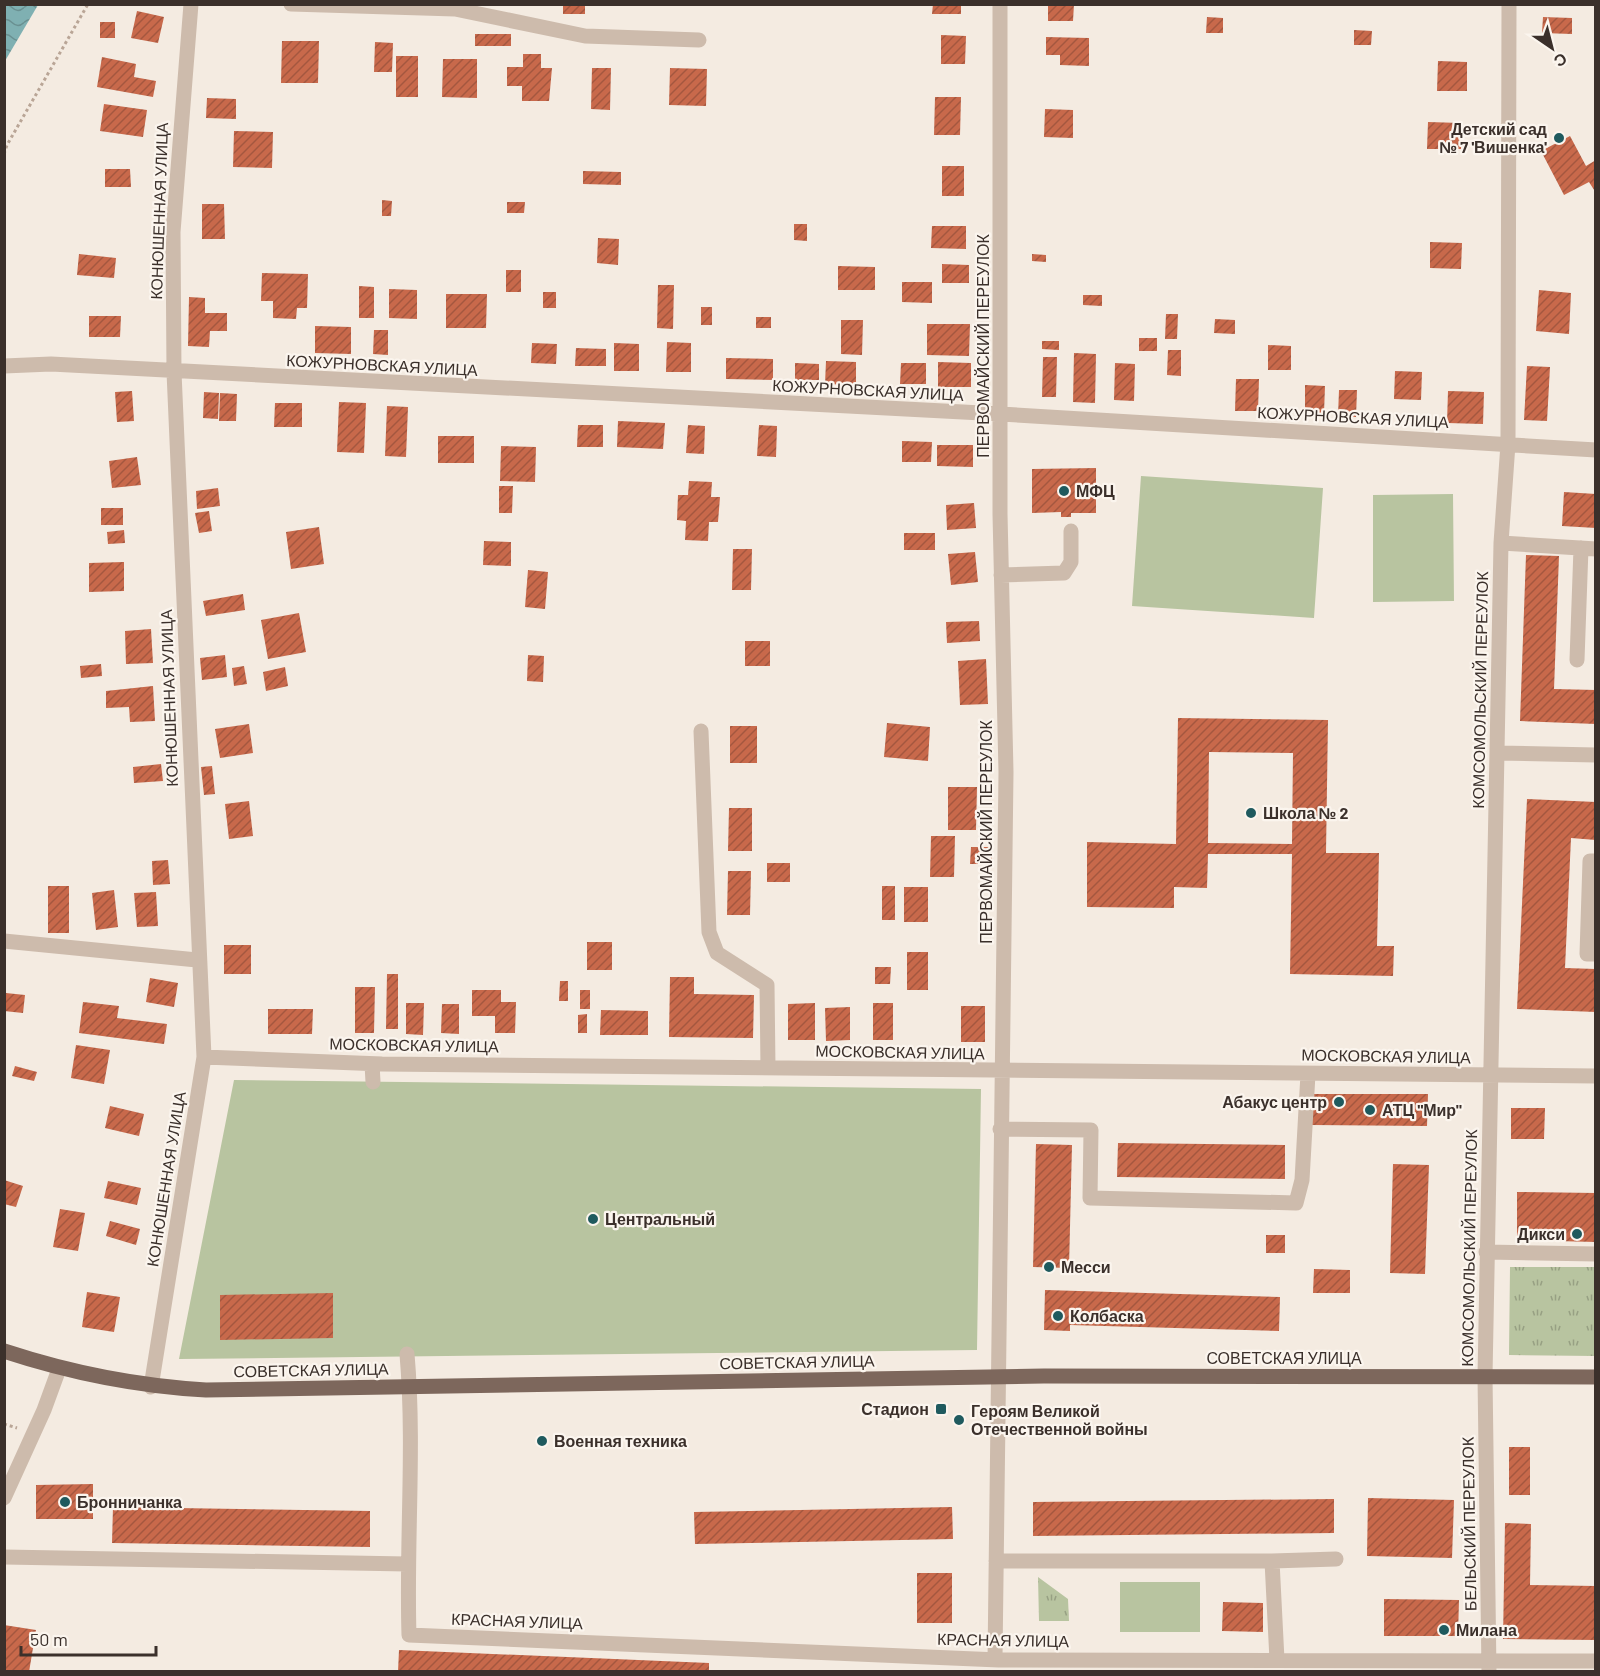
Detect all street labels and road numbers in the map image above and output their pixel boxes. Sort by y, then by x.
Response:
street label: КОНЮШЕННАЯ УЛИЦА [146,122,171,300]
street label: ПЕРВОМАЙСКИЙ ПЕРЕУЛОК [973,234,992,458]
street label: КОЖУРНОВСКАЯ УЛИЦА [286,350,479,379]
street label: КОЖУРНОВСКАЯ УЛИЦА [772,375,965,404]
street label: КОЖУРНОВСКАЯ УЛИЦА [1257,402,1450,431]
street label: КОМСОМОЛЬСКИЙ ПЕРЕУЛОК [1468,571,1491,809]
street label: КОНЮШЕННАЯ УЛИЦА [156,609,181,787]
street label: ПЕРВОМАЙСКИЙ ПЕРЕУЛОК [976,720,995,944]
street label: МОСКОВСКАЯ УЛИЦА [329,1034,499,1055]
street label: МОСКОВСКАЯ УЛИЦА [815,1041,985,1062]
street label: МОСКОВСКАЯ УЛИЦА [1301,1045,1471,1066]
street label: КОНЮШЕННАЯ УЛИЦА [142,1090,189,1268]
street label: КОМСОМОЛЬСКИЙ ПЕРЕУЛОК [1457,1129,1480,1367]
street label: СОВЕТСКАЯ УЛИЦА [1206,1348,1362,1367]
street label: СОВЕТСКАЯ УЛИЦА [719,1351,875,1372]
street label: СОВЕТСКАЯ УЛИЦА [233,1359,389,1380]
street label: БЕЛЬСКИЙ ПЕРЕУЛОК [1457,1436,1480,1611]
street label: КРАСНАЯ УЛИЦА [451,1609,584,1632]
street label: КРАСНАЯ УЛИЦА [937,1629,1069,1650]

